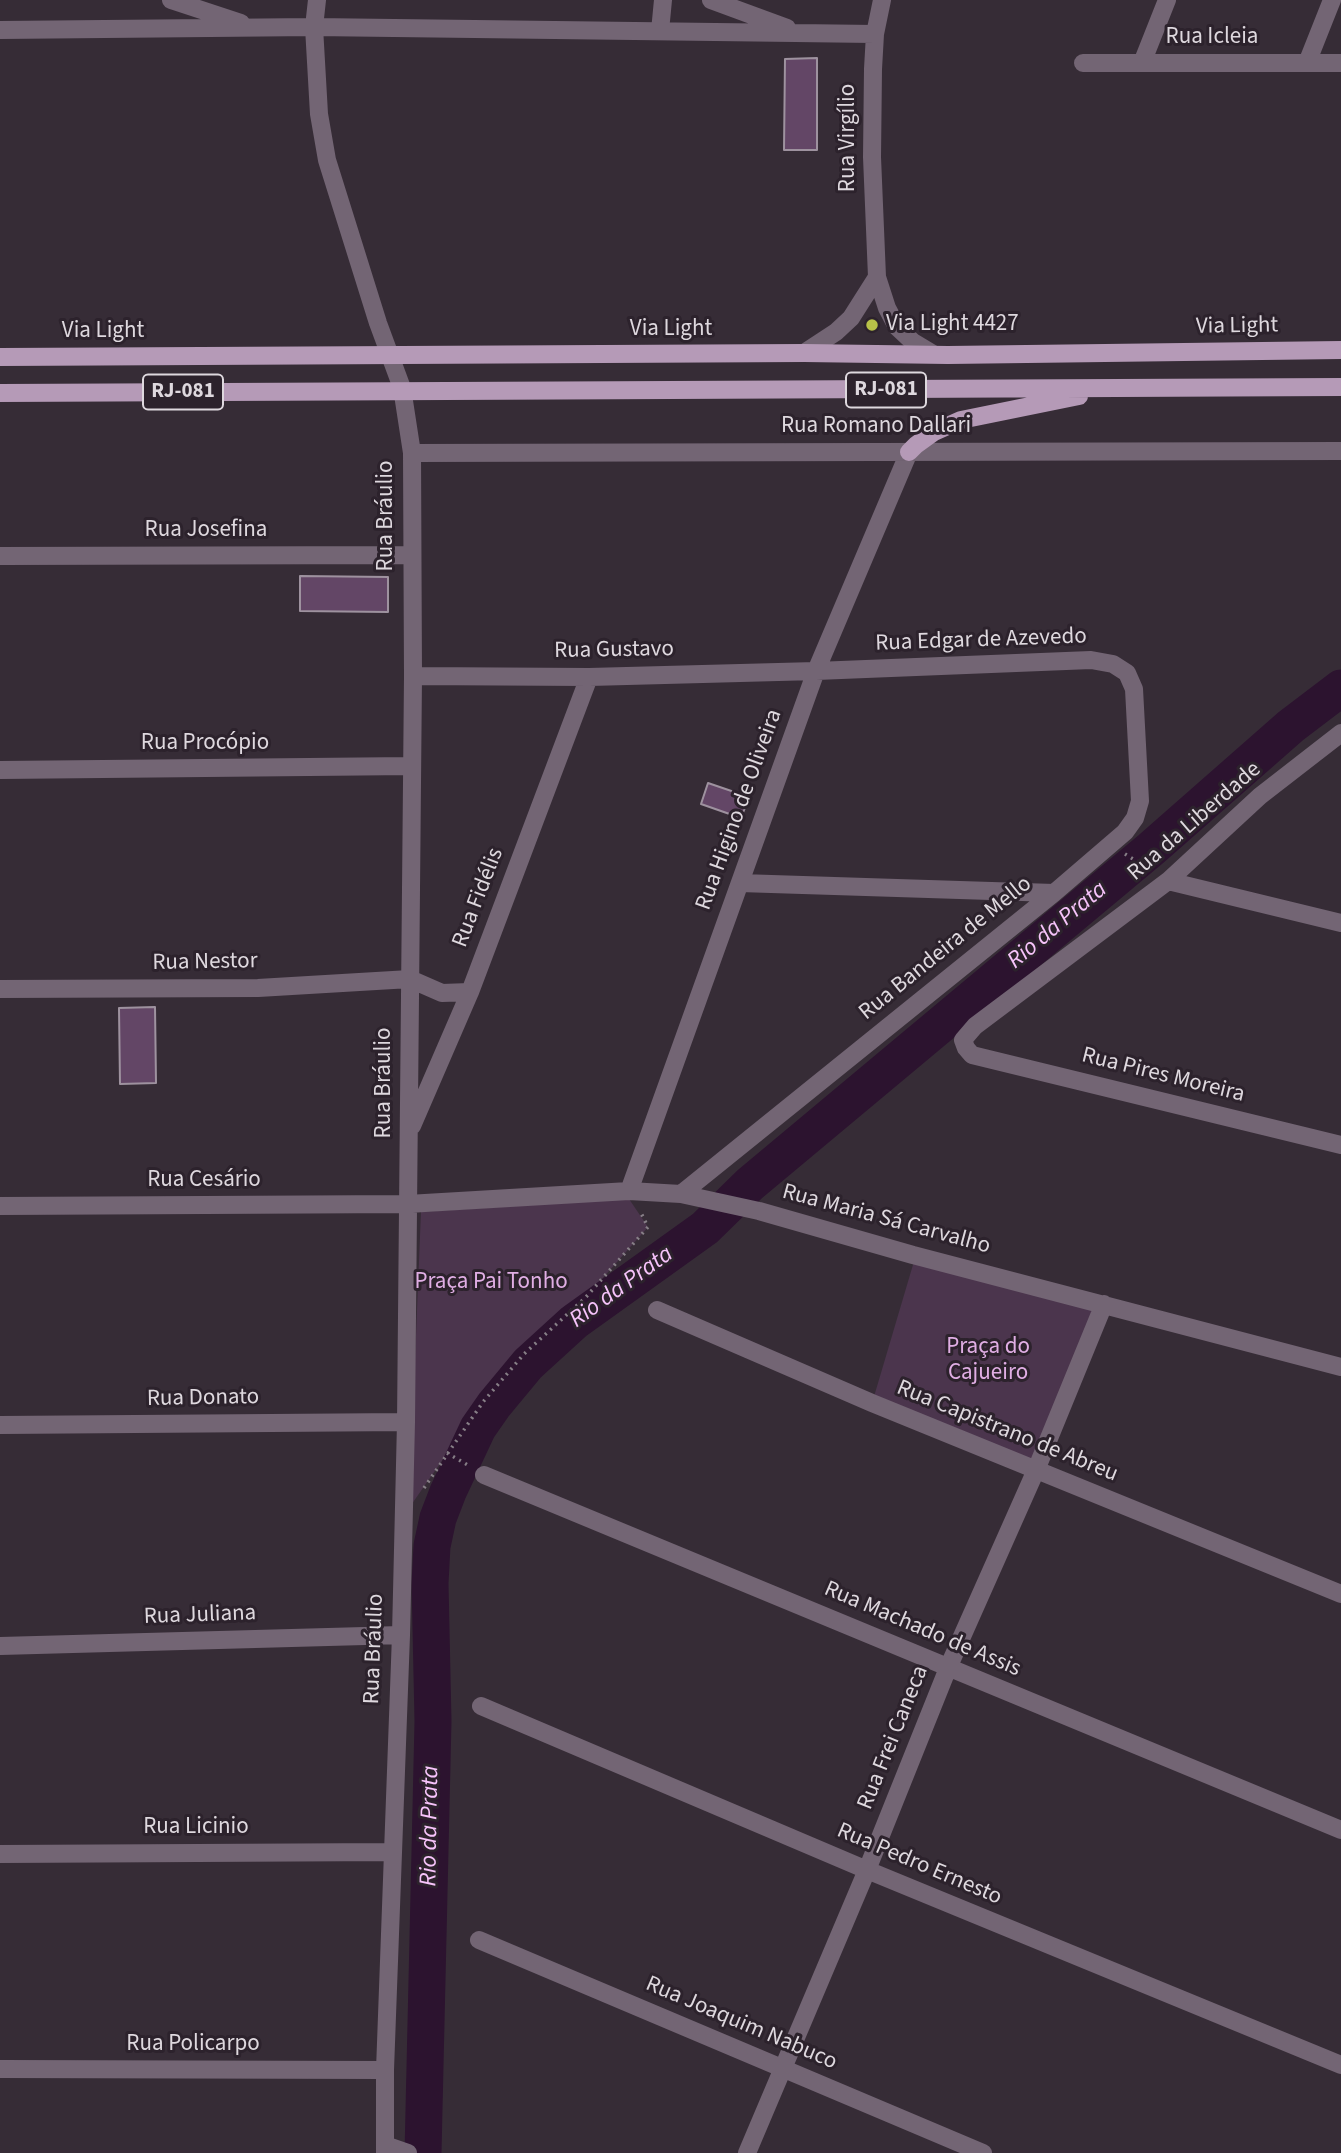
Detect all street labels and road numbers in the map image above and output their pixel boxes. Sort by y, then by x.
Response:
street label: Rua Icleia [1166,24,1258,52]
street label: Rua Virgílio [835,84,863,192]
street label: Via Light [1196,312,1278,342]
street label: Via Light [630,316,712,344]
street label: Via Light [62,318,144,346]
road number: RJ-081 [846,372,926,408]
road number: RJ-081 [143,374,223,410]
street label: Rua Romano Dallari [781,413,971,441]
street label: Rua Bráulio [373,461,401,571]
street label: Rua Josefina [145,517,267,545]
street label: Rua Edgar de Azevedo [875,624,1087,658]
street label: Rua Gustavo [554,636,674,666]
street label: Rua Higino de Oliveira [691,706,789,914]
street label: Rua Procópio [141,730,269,758]
street label: Rua da Liberdade [1123,756,1267,888]
street label: Rua Fidélis [447,844,511,952]
street label: Rua Bandeira de Mello [854,871,1038,1027]
street label: Rua Nestor [152,948,258,978]
street label: Rua Bráulio [371,1028,399,1138]
street label: Rua Pires Moreira [1079,1042,1247,1110]
street label: Rua Cesário [147,1167,261,1195]
street label: Rua Maria Sá Carvalho [779,1179,993,1261]
street label: Rua Capistrano de Abreu [892,1375,1122,1489]
street label: Rua Donato [147,1384,259,1414]
street label: Rua Machado de Assis [820,1576,1024,1684]
street label: Rua Bráulio [359,1593,391,1705]
street label: Rua Juliana [143,1600,257,1632]
street label: Rua Frei Caneca [853,1662,935,1814]
street label: Rua Licinio [143,1814,249,1842]
street label: Rua Pedro Ernesto [832,1818,1006,1912]
street label: Rua Joaquim Nabuco [641,1971,841,2077]
street label: Rua Policarpo [126,2031,260,2059]

